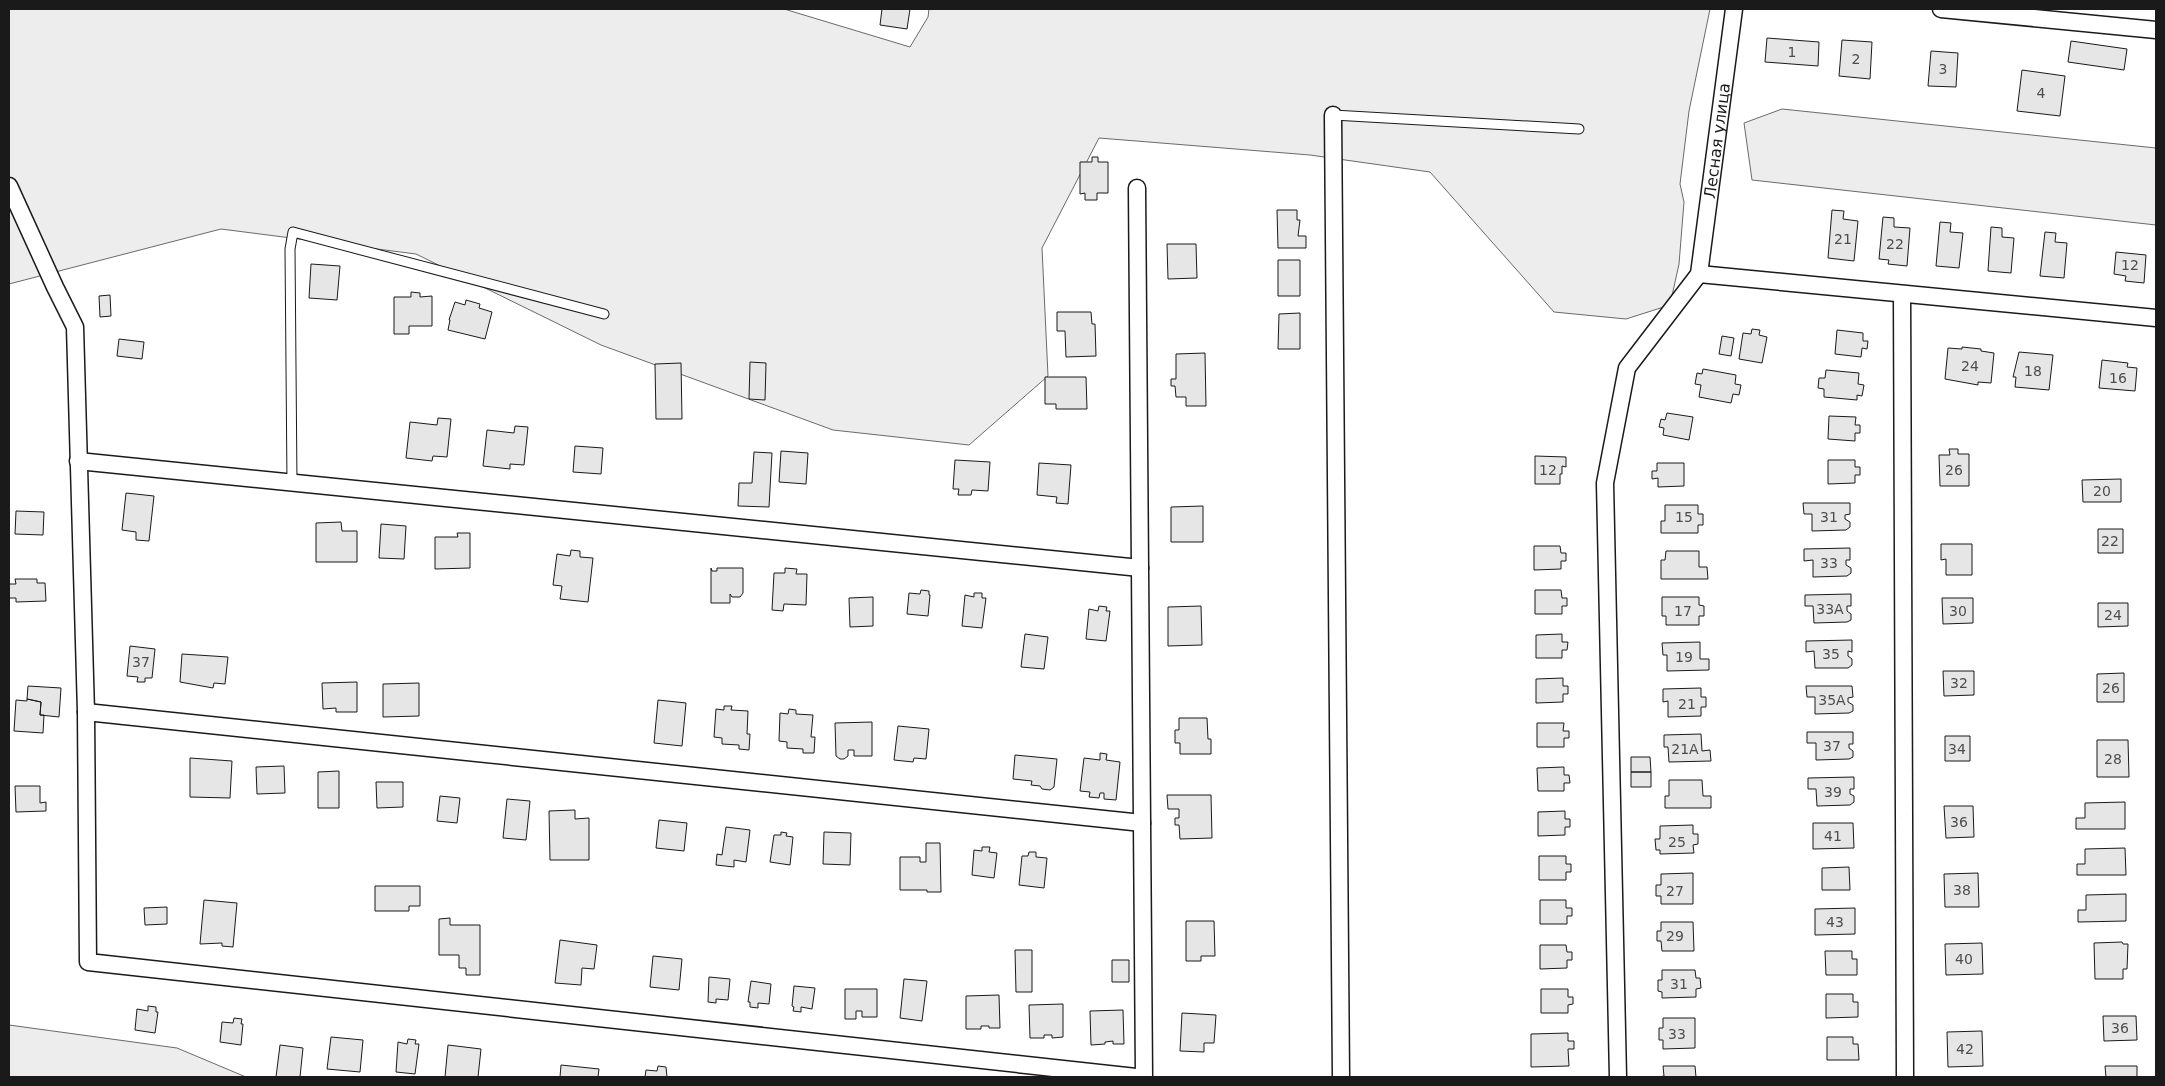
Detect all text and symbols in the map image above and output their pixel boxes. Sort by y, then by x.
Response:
house number: 1 [1788,44,1796,60]
house number: 2 [1852,51,1860,67]
house number: 3 [1939,61,1947,77]
street label: Лесная улица [1700,82,1734,200]
house number: 4 [2037,85,2046,101]
house number: 21 [1834,231,1852,247]
house number: 22 [1886,236,1904,252]
house number: 12 [2121,257,2139,273]
house number: 24 [1961,358,1979,374]
house number: 18 [2024,363,2042,379]
house number: 16 [2109,370,2127,386]
house number: 12 [1539,462,1557,478]
house number: 26 [1945,462,1963,478]
house number: 20 [2093,483,2111,499]
house number: 15 [1675,509,1693,525]
house number: 31 [1820,509,1838,525]
house number: 22 [2101,533,2119,549]
house number: 33 [1820,555,1838,571]
house number: 33А [1816,601,1844,617]
house number: 17 [1674,603,1692,619]
house number: 30 [1949,603,1967,619]
house number: 24 [2104,607,2122,623]
house number: 35 [1822,646,1840,662]
house number: 19 [1675,649,1693,665]
house number: 37 [132,654,150,670]
house number: 32 [1950,675,1968,691]
house number: 26 [2102,680,2120,696]
house number: 35А [1818,692,1846,708]
house number: 21 [1678,696,1696,712]
house number: 37 [1823,738,1841,754]
house number: 21А [1671,741,1699,757]
house number: 34 [1948,741,1966,757]
house number: 28 [2104,751,2122,767]
house number: 39 [1824,784,1842,800]
house number: 36 [1950,814,1968,830]
house number: 41 [1824,828,1842,844]
house number: 25 [1668,834,1686,850]
house number: 38 [1953,882,1971,898]
house number: 27 [1666,883,1684,899]
house number: 43 [1826,914,1844,930]
house number: 29 [1666,928,1684,944]
house number: 40 [1955,951,1973,967]
house number: 31 [1670,976,1688,992]
house number: 36 [2111,1020,2129,1036]
house number: 33 [1668,1026,1686,1042]
house number: 42 [1956,1041,1974,1057]

